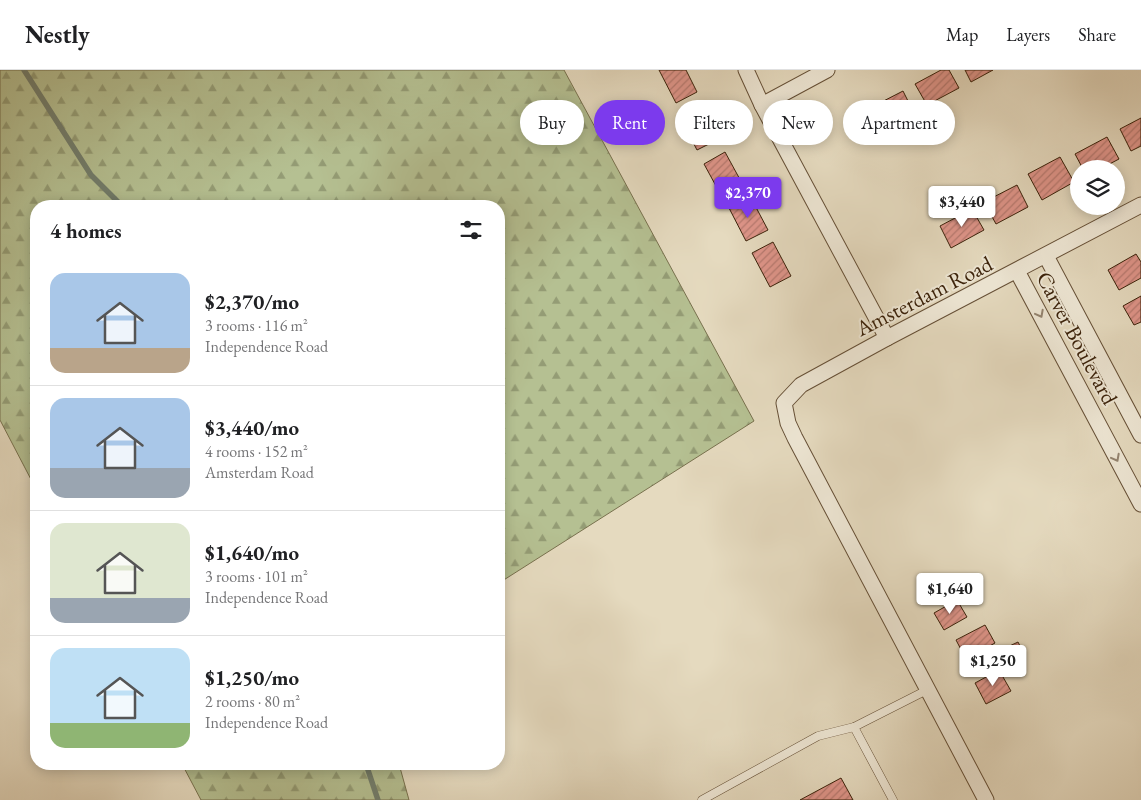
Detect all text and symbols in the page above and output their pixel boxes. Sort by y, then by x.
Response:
text: Nestly [25,19,90,50]
text: Map [946,23,978,46]
text: Layers [1006,23,1050,46]
text: Share [1078,23,1116,46]
chip: Buy [520,100,584,145]
chip: Rent [594,100,665,145]
chip: Filters [675,100,753,145]
chip: New [763,100,833,145]
chip: Apartment [843,100,955,145]
map controls [1070,160,1125,215]
button: layers [1070,160,1125,215]
pin: $2,370 [707,176,789,219]
text: $2,370 [725,182,771,203]
pin: $3,440 [921,186,1003,228]
text: $3,440 [939,191,985,212]
icon: filters [457,216,485,244]
text: 4 homes [50,217,122,244]
street label: Amsterdam Road [850,249,998,343]
street label: Carver Boulevard [1030,266,1125,410]
text: $2,370/mo [205,288,299,315]
icon: home [90,293,150,353]
one-way arrow [1034,309,1044,318]
text: 3 rooms · 116 m² [205,315,308,336]
text: Independence Road [205,336,328,357]
text: $3,440/mo [205,414,299,441]
icon: home [90,418,150,478]
text: 4 rooms · 152 m² [205,441,308,462]
one-way arrow [1110,452,1120,461]
text: Amsterdam Road [205,462,314,483]
text: $1,640/mo [205,539,299,566]
icon: home [90,543,150,603]
text: 3 rooms · 101 m² [205,566,308,587]
pin: $1,640 [909,572,991,615]
text: $1,640 [927,578,973,599]
text: Independence Road [205,587,328,608]
pin: $1,250 [952,644,1034,687]
text: $1,250 [970,650,1016,671]
text: $1,250/mo [205,664,299,691]
icon: home [90,668,150,728]
text: 2 rooms · 80 m² [205,691,300,712]
text: Independence Road [205,712,328,733]

